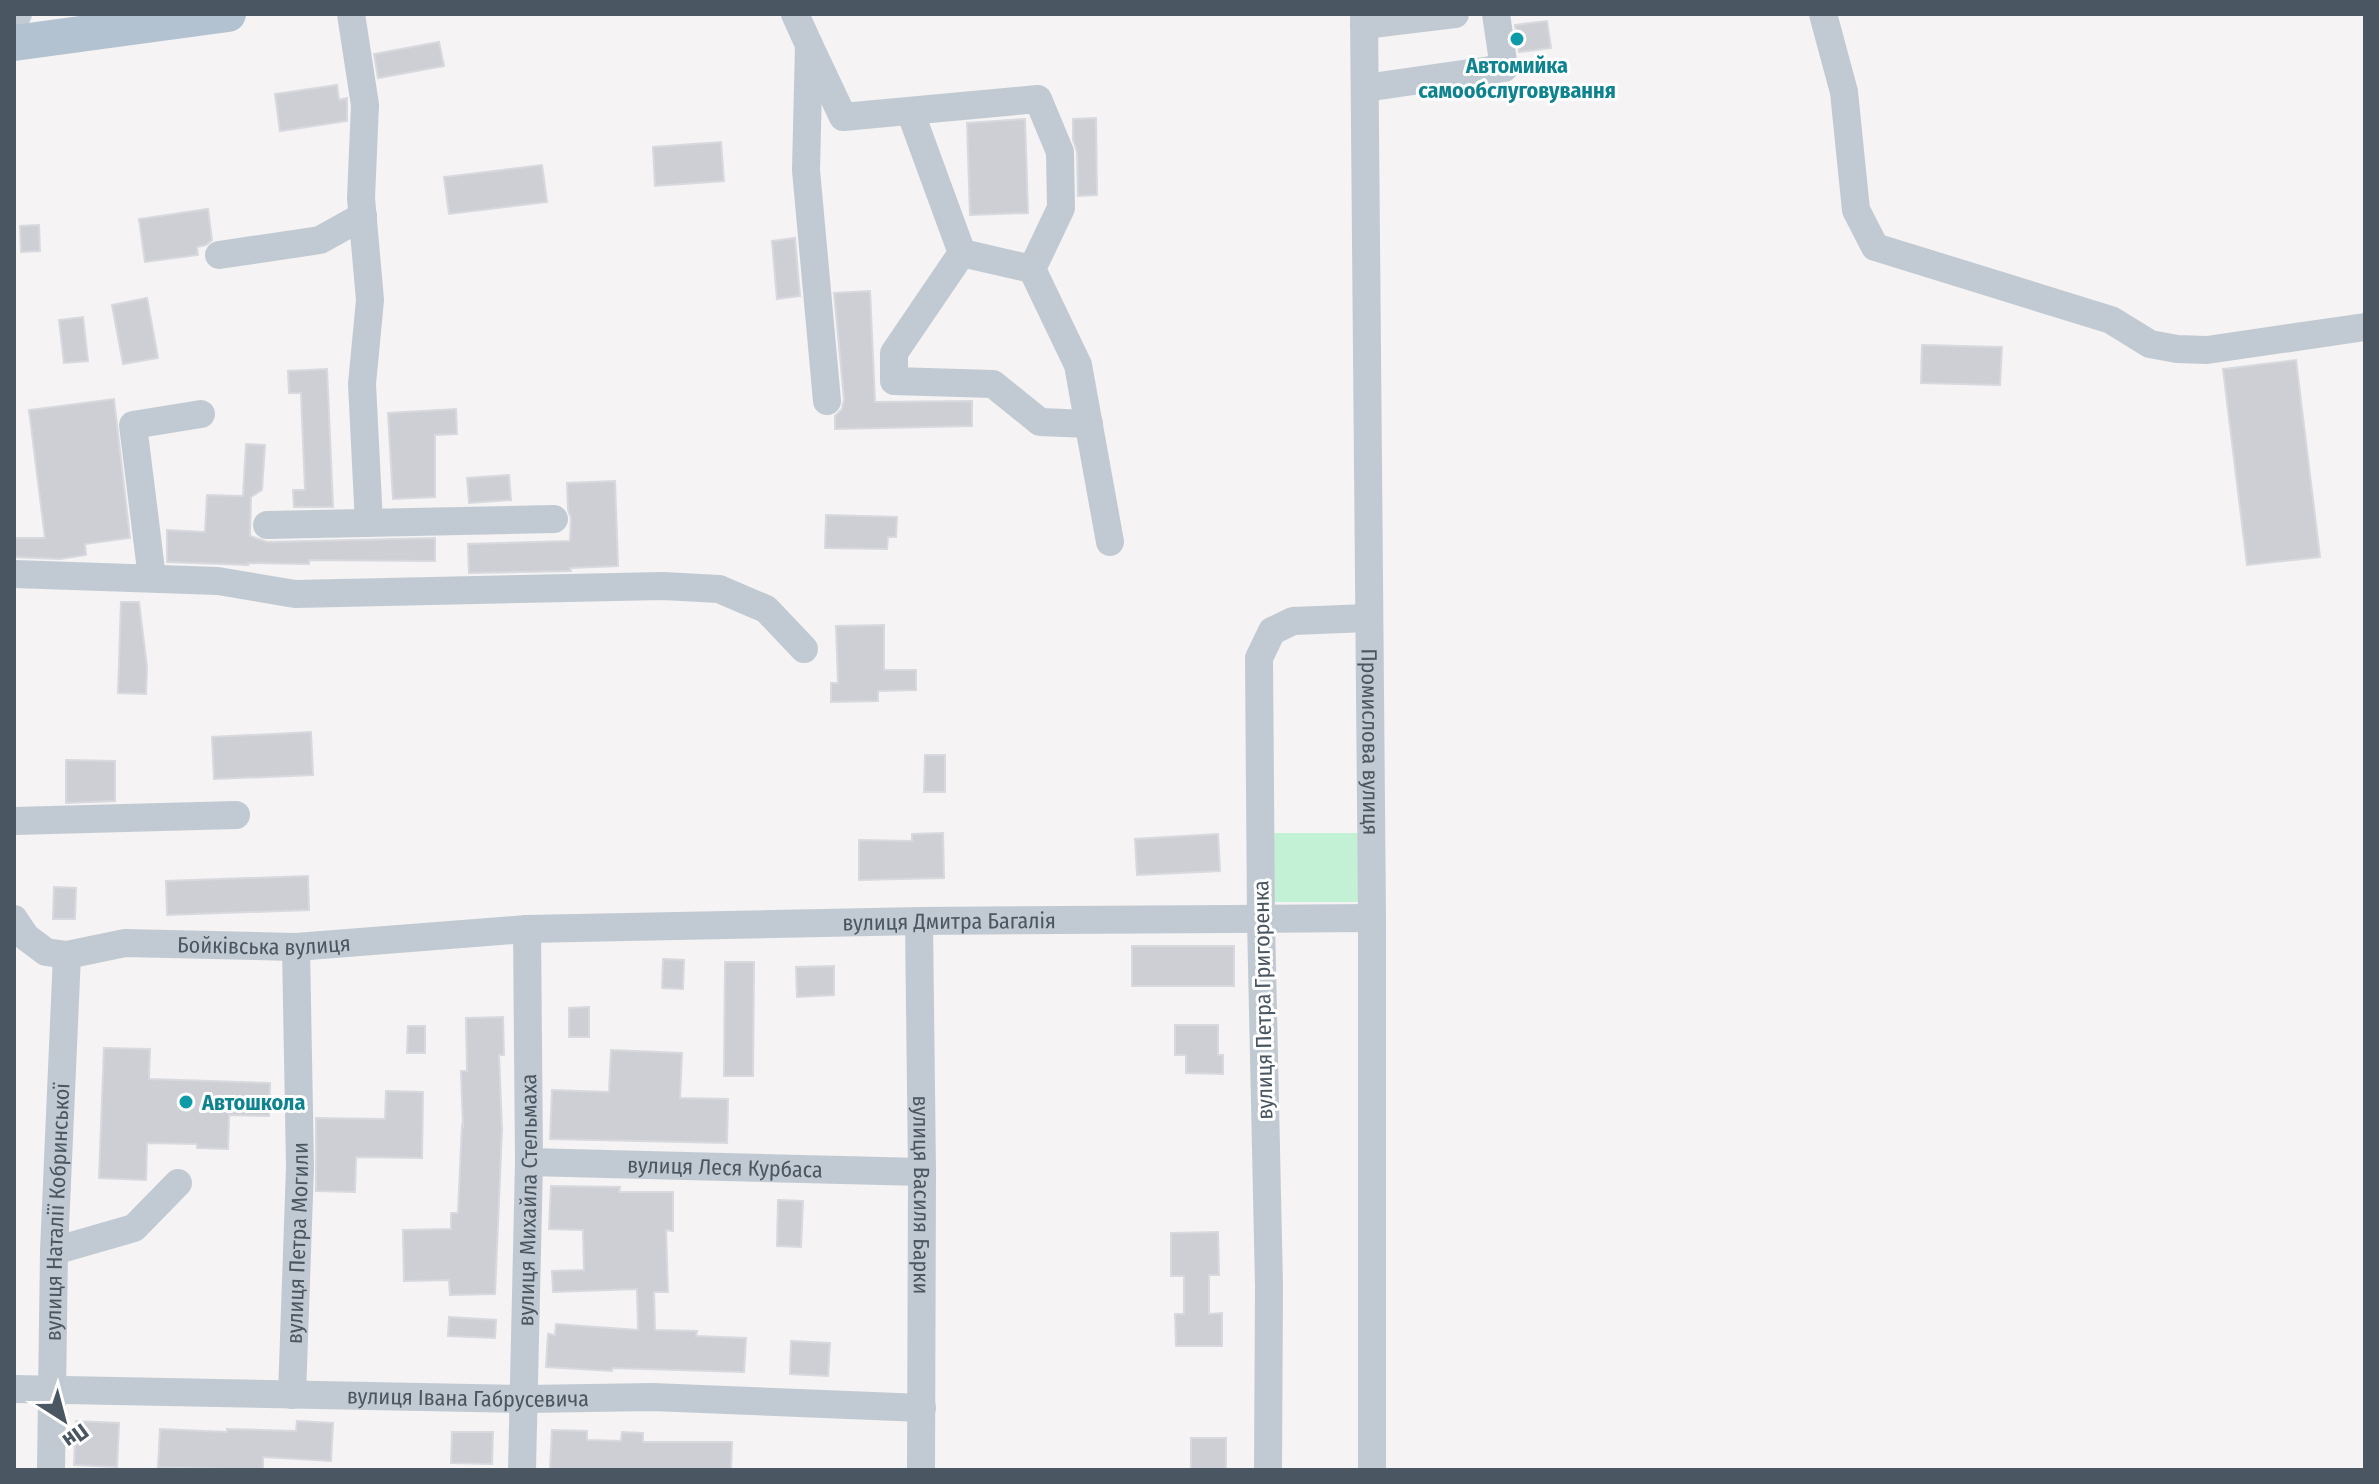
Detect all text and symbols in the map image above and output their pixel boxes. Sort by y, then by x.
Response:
marker: Автомийка самообслуговування [1508,30,1526,48]
place label: Автомийка самообслуговування [1418,52,1616,104]
street label: Промислова вулиця [1356,648,1385,836]
street label: вулиця Петра Григоренка [1247,880,1279,1120]
street label: вулиця Дмитра Багалія [842,907,1056,936]
street label: Бойківська вулиця [177,929,351,961]
street label: вулиця Михайла Стельмаха [512,1074,543,1327]
street label: вулиця Наталії Кобринської [39,1082,75,1341]
place label: Автошкола [201,1089,305,1116]
marker: Автошкола [177,1093,195,1111]
street label: вулиця Василя Барки [908,1095,936,1294]
street label: вулиця Петра Могили [280,1142,314,1345]
street label: вулиця Леся Курбаса [627,1151,823,1183]
north arrow [24,1380,104,1460]
street label: вулиця Івана Габрусевича [347,1382,589,1413]
text: Пн [57,1418,93,1454]

